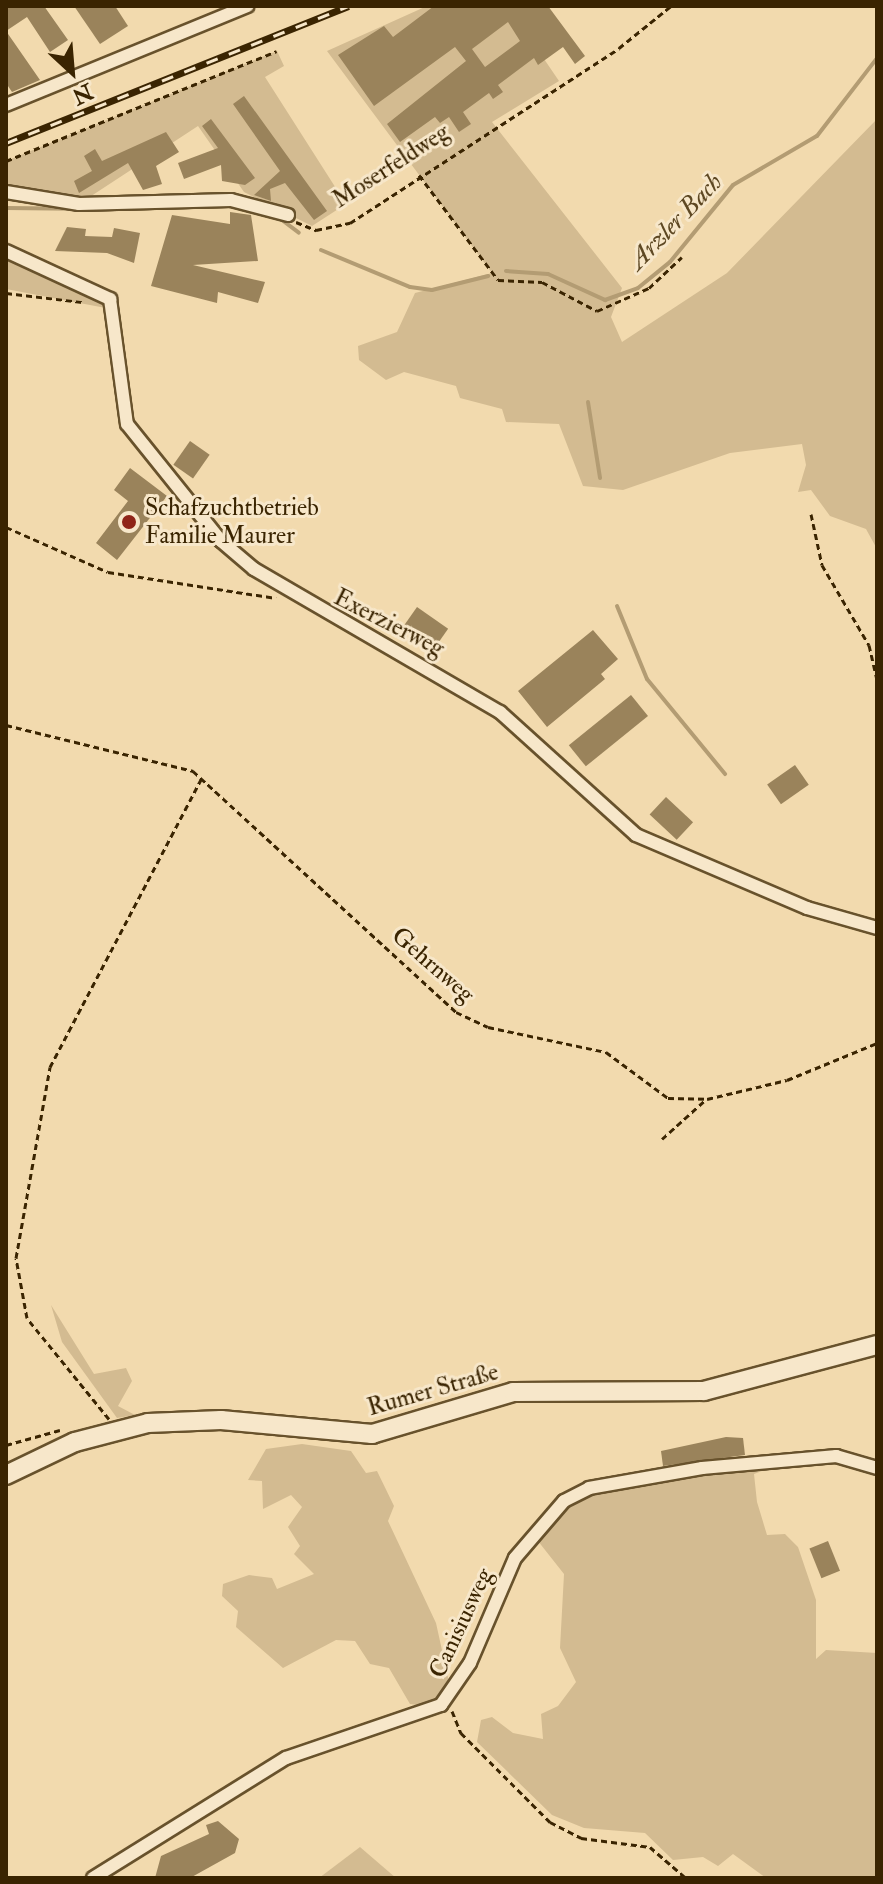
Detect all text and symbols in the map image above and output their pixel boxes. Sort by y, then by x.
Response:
north arrow [32,32,112,112]
text: N [68,77,98,110]
street label: Moserfeldweg [327,118,455,214]
water label: Arzler Bach [622,167,730,277]
place label: Schafzuchtbetrieb Familie Maurer [145,494,319,550]
marker: Schafzuchtbetrieb Familie Maurer [120,513,138,531]
street label: Exerzierweg [329,583,449,663]
street label: Gehrnweg [386,921,480,1009]
street label: Rumer Straße [364,1358,502,1422]
street label: Canisiusweg [423,1564,499,1682]

